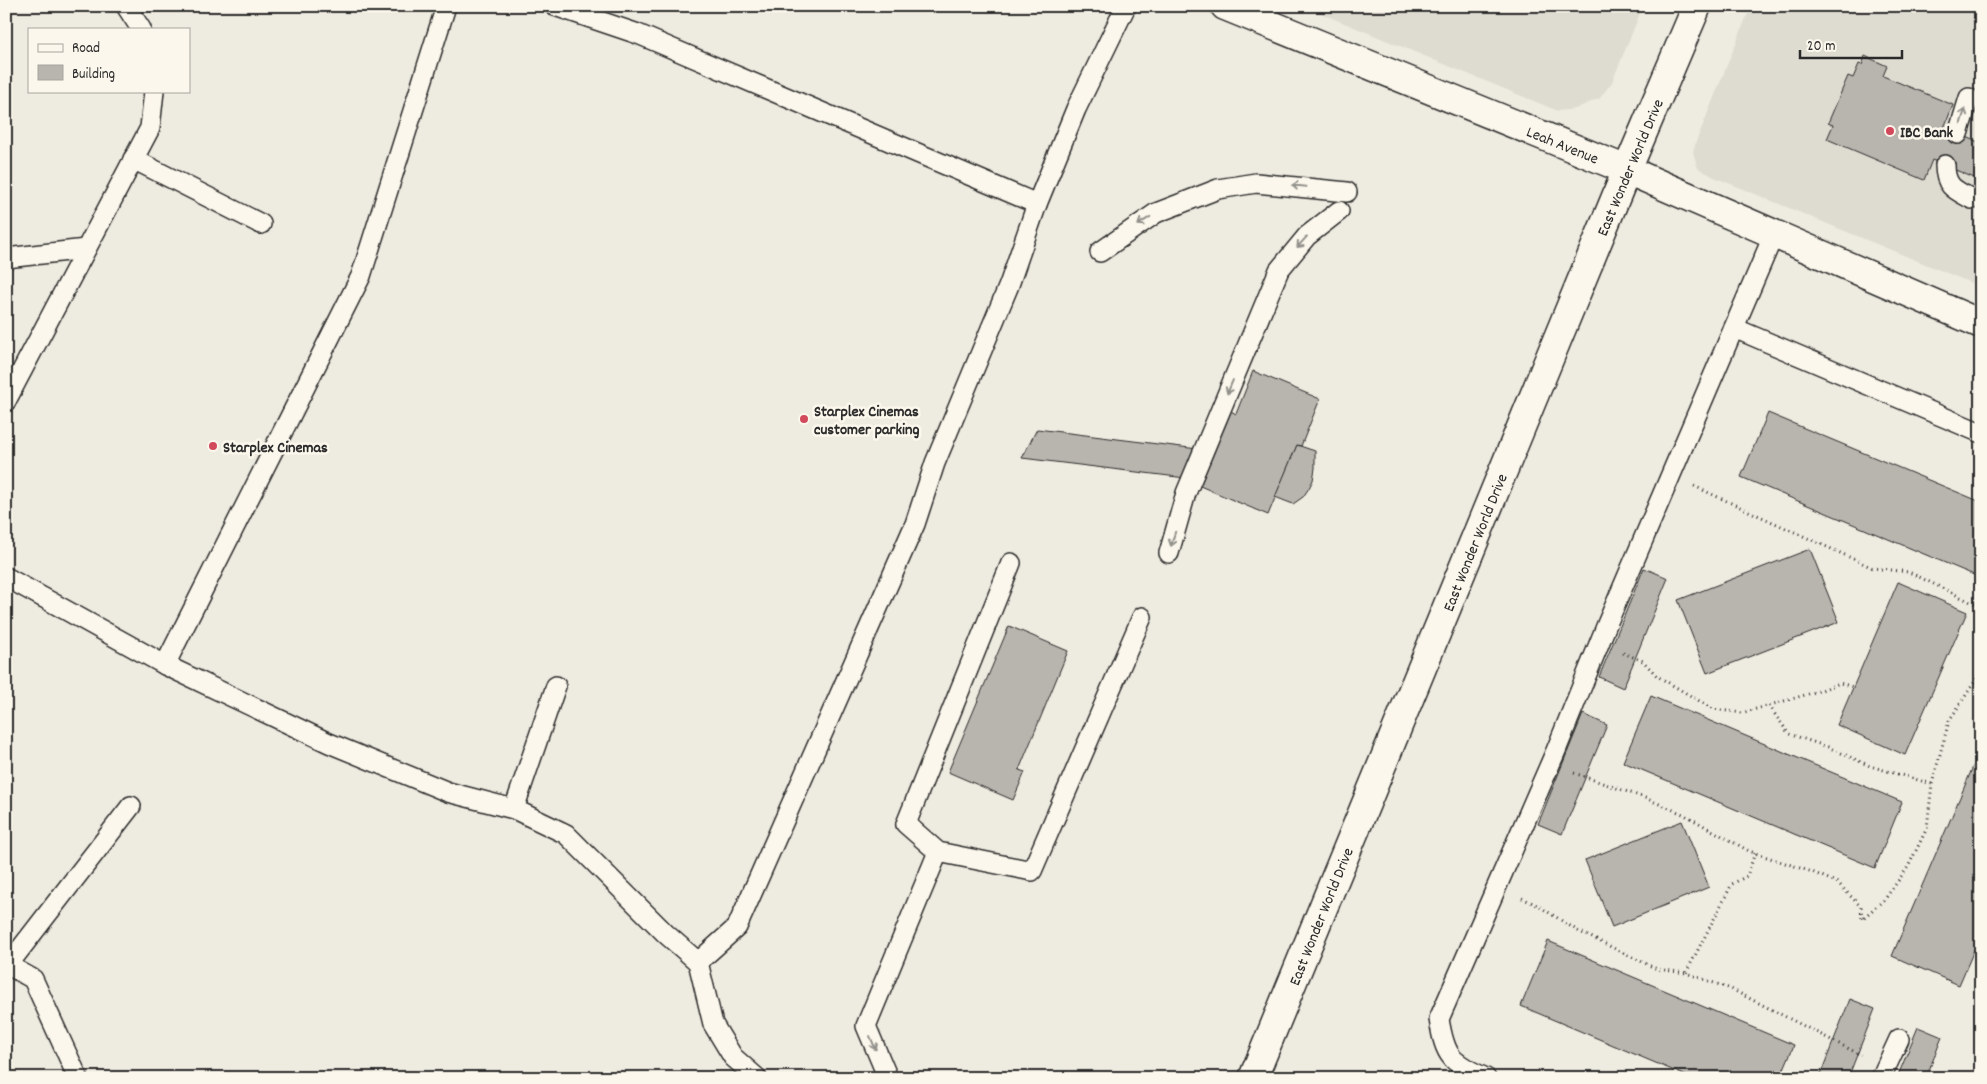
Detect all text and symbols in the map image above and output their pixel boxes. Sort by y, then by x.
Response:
legend [28,28,190,92]
scale bar [1800,28,1902,60]
text: 20 m [1807,36,1835,58]
text: Road [72,38,100,60]
text: Building [72,64,115,86]
street label: East Wonder World Drive [1592,96,1671,240]
one-way arrow [1959,108,1969,124]
street label: Leah Avenue [1523,121,1602,171]
place label: IBC Bank [1900,122,1954,145]
marker: IBC Bank [1884,125,1896,137]
one-way arrow [1291,181,1307,191]
one-way arrow [1137,216,1151,226]
one-way arrow [1296,236,1307,249]
one-way arrow [1225,379,1235,394]
place label: Starplex Cinemas customer parking [814,401,919,442]
marker: Starplex Cinemas customer parking [798,413,810,425]
place label: Starplex Cinemas [223,437,328,460]
marker: Starplex Cinemas [207,440,219,452]
street label: East Wonder World Drive [1438,470,1515,615]
one-way arrow [1168,531,1178,547]
street label: East Wonder World Drive [1284,844,1361,989]
one-way arrow [870,1035,879,1050]

